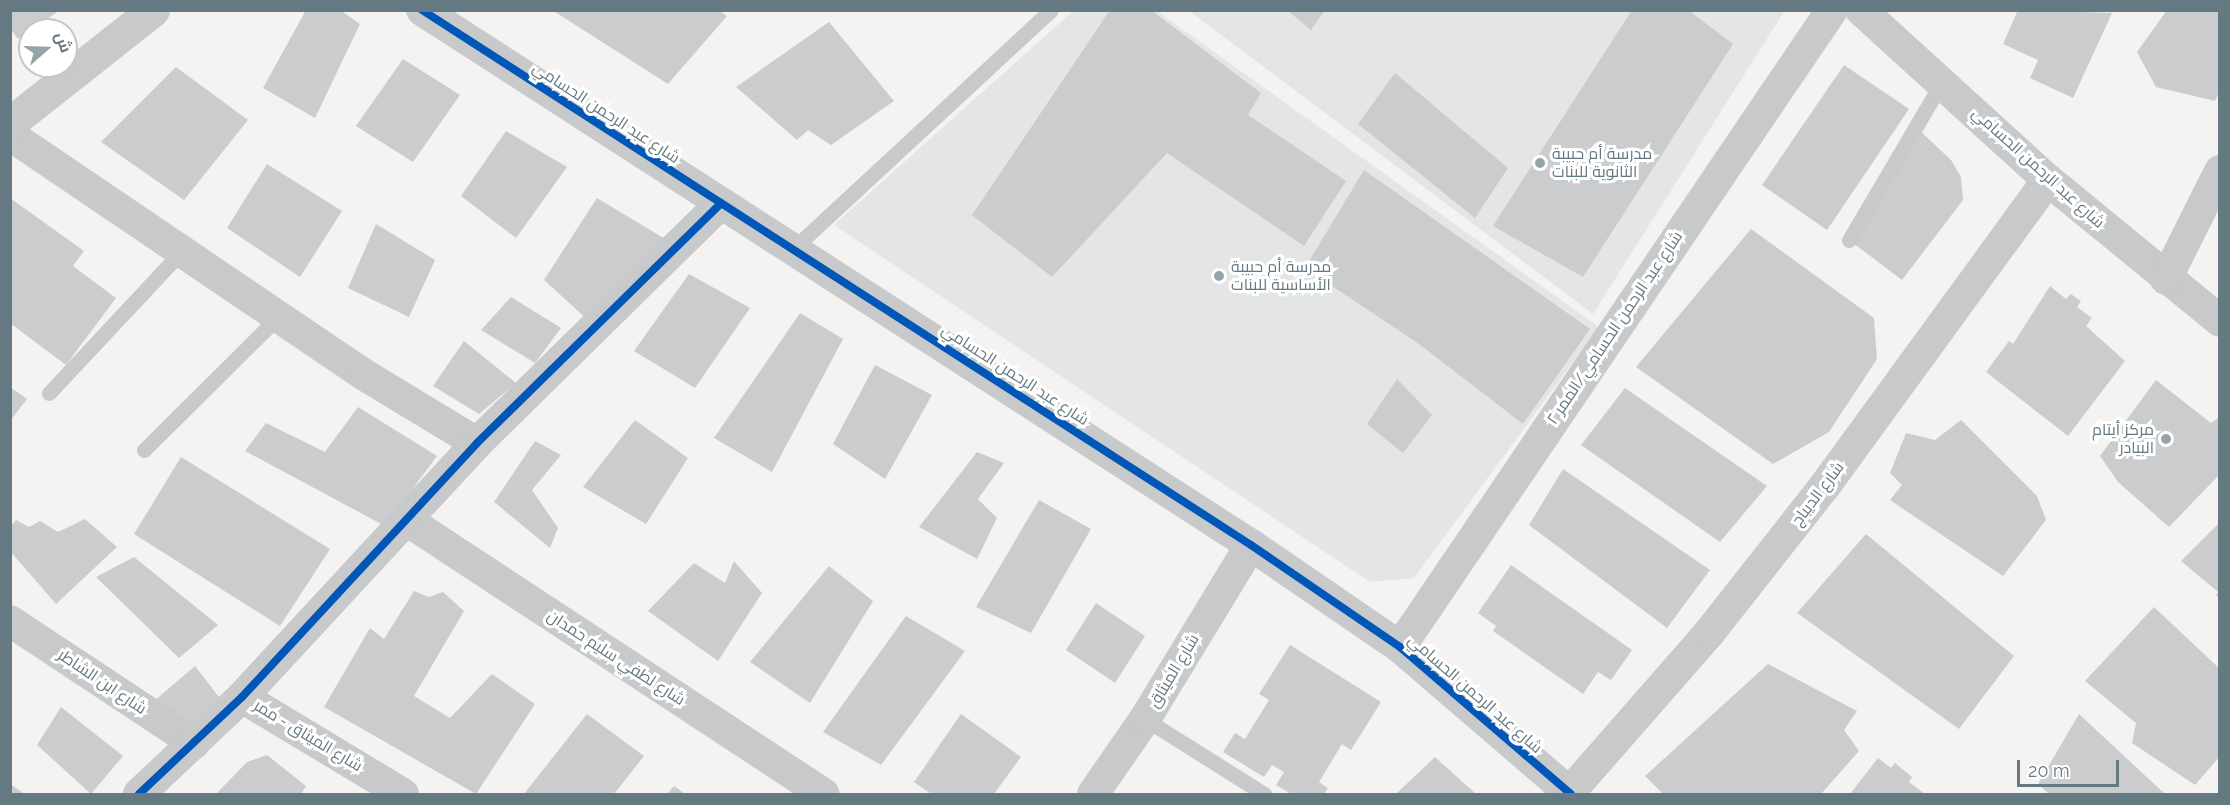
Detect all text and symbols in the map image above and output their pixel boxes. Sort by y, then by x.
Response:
north arrow [18,18,78,78]
text: ش [51,29,76,55]
street label: شارع عبد الرحمن الحسامي [529,58,683,168]
street label: شارع عبد الرحمن الحسامي [1968,103,2108,233]
place label: مدرسة أم حبيبة الثانوية للبنات [1552,144,1652,182]
marker: مدرسة أم حبيبة الثانوية للبنات [1533,156,1547,170]
street label: شارع عبد الرحمن الحسامي/الممر ٢ [1543,228,1687,428]
place label: مدرسة أم حبيبة الأساسية للبنات [1231,257,1331,295]
marker: مدرسة أم حبيبة الأساسية للبنات [1212,269,1226,283]
street label: شارع عبد الرحمن الحسامي [938,320,1092,430]
place label: مركز أيتام البيادر [2092,420,2154,458]
marker: مركز أيتام البيادر [2159,432,2173,446]
street label: شارع الديباج [1788,458,1848,530]
street label: شارع لطفي سليم حمدان [543,606,689,710]
street label: شارع عبد الرحمن الحسامي [1404,630,1546,758]
street label: شارع الميثاق [1145,631,1203,711]
street label: شارع ابن الشاطر [54,645,150,719]
street label: شارع الميثاق - ممر [250,696,366,776]
scale bar [2020,748,2122,786]
text: 20 m [2028,760,2070,781]

